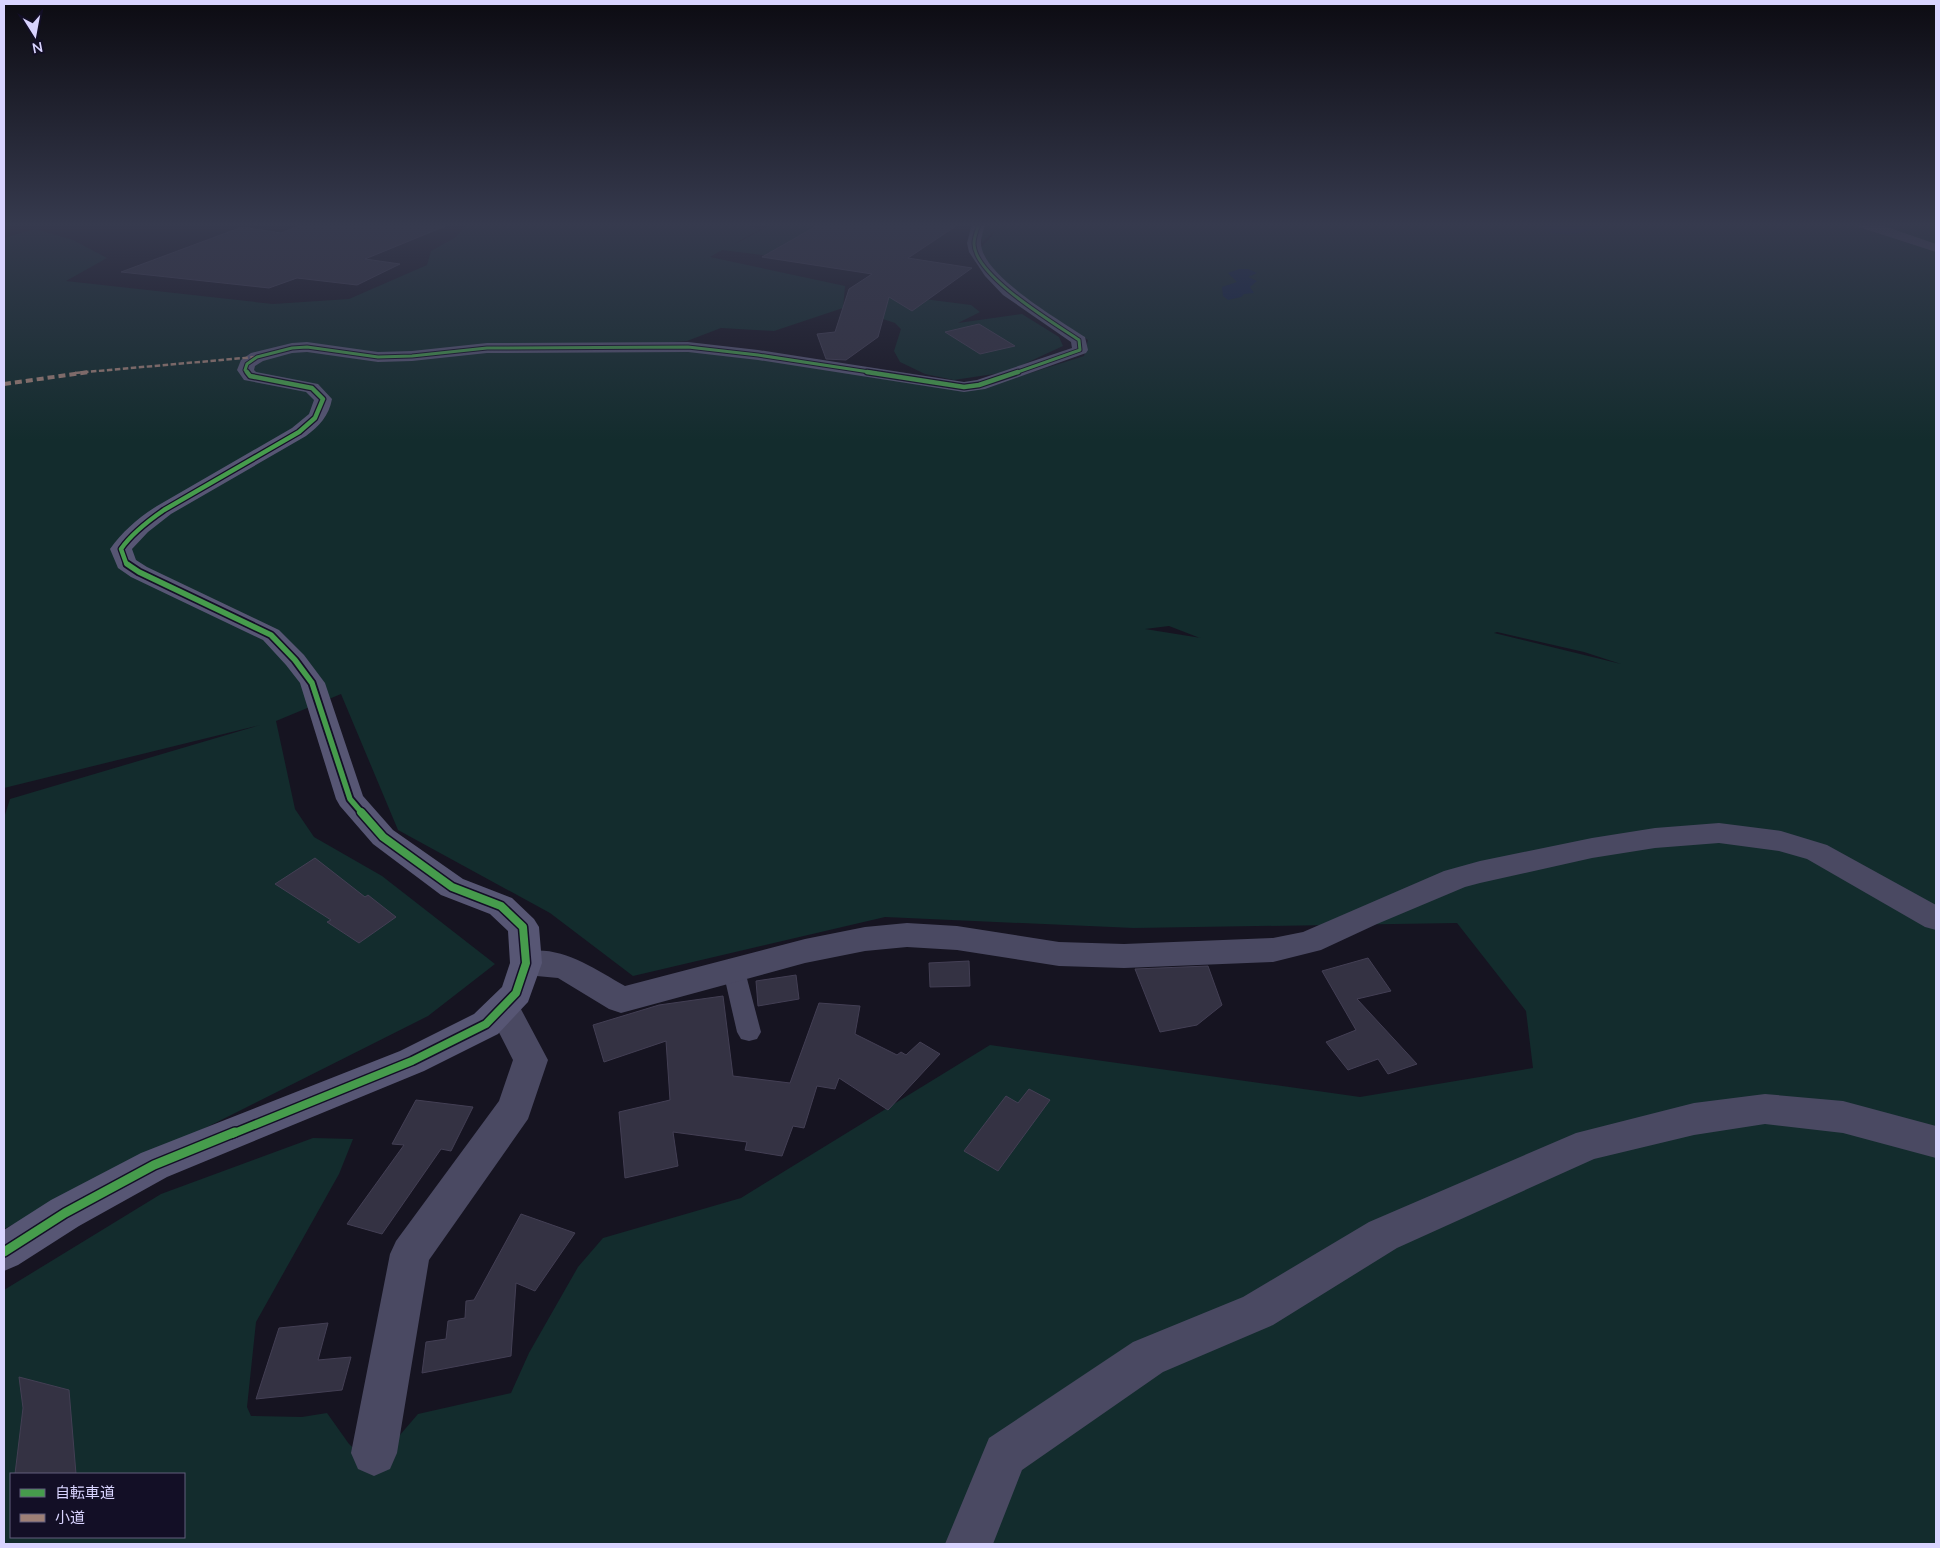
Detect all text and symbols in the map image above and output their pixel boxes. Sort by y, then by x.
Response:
north arrow [10,10,60,60]
text: N [31,38,44,58]
legend [10,1473,185,1538]
text: 自転車道 [55,1483,115,1502]
text: 小道 [55,1508,85,1527]

